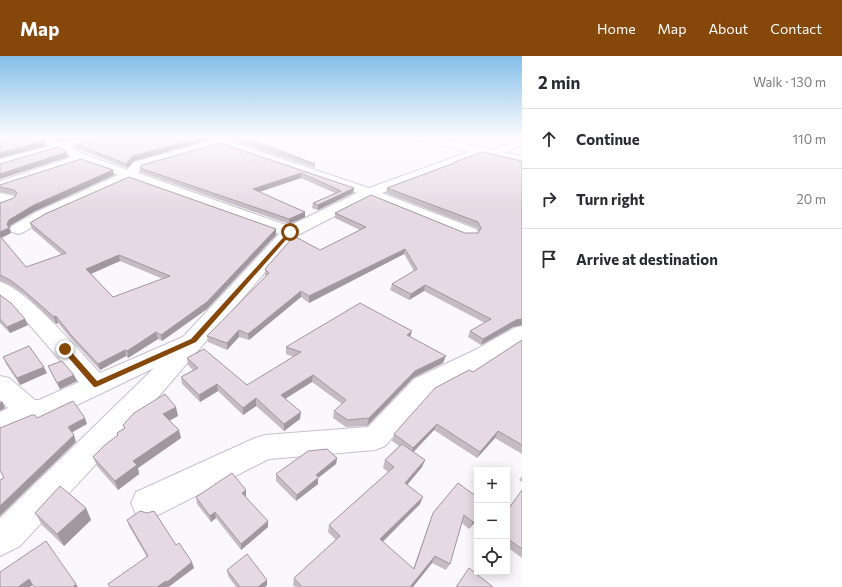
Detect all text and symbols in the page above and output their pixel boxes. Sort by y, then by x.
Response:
text: Map [20,17,59,40]
text: Home [597,20,636,37]
text: Map [658,20,686,37]
text: About [708,20,748,37]
text: Contact [770,20,822,37]
text: 2 min [538,72,580,93]
text: Walk · 130 m [753,74,826,90]
icon: ahead [538,128,560,150]
text: Continue [576,130,640,148]
text: 110 m [793,131,826,147]
icon: right [538,188,560,210]
text: Turn right [576,190,645,208]
text: 20 m [797,191,826,207]
route start [281,223,299,241]
icon: arrive [538,248,560,270]
text: Arrive at destination [576,250,718,268]
route end [56,340,74,358]
map controls [474,467,510,575]
button: + [474,467,510,503]
button: − [474,503,510,539]
button: locate [474,539,510,575]

